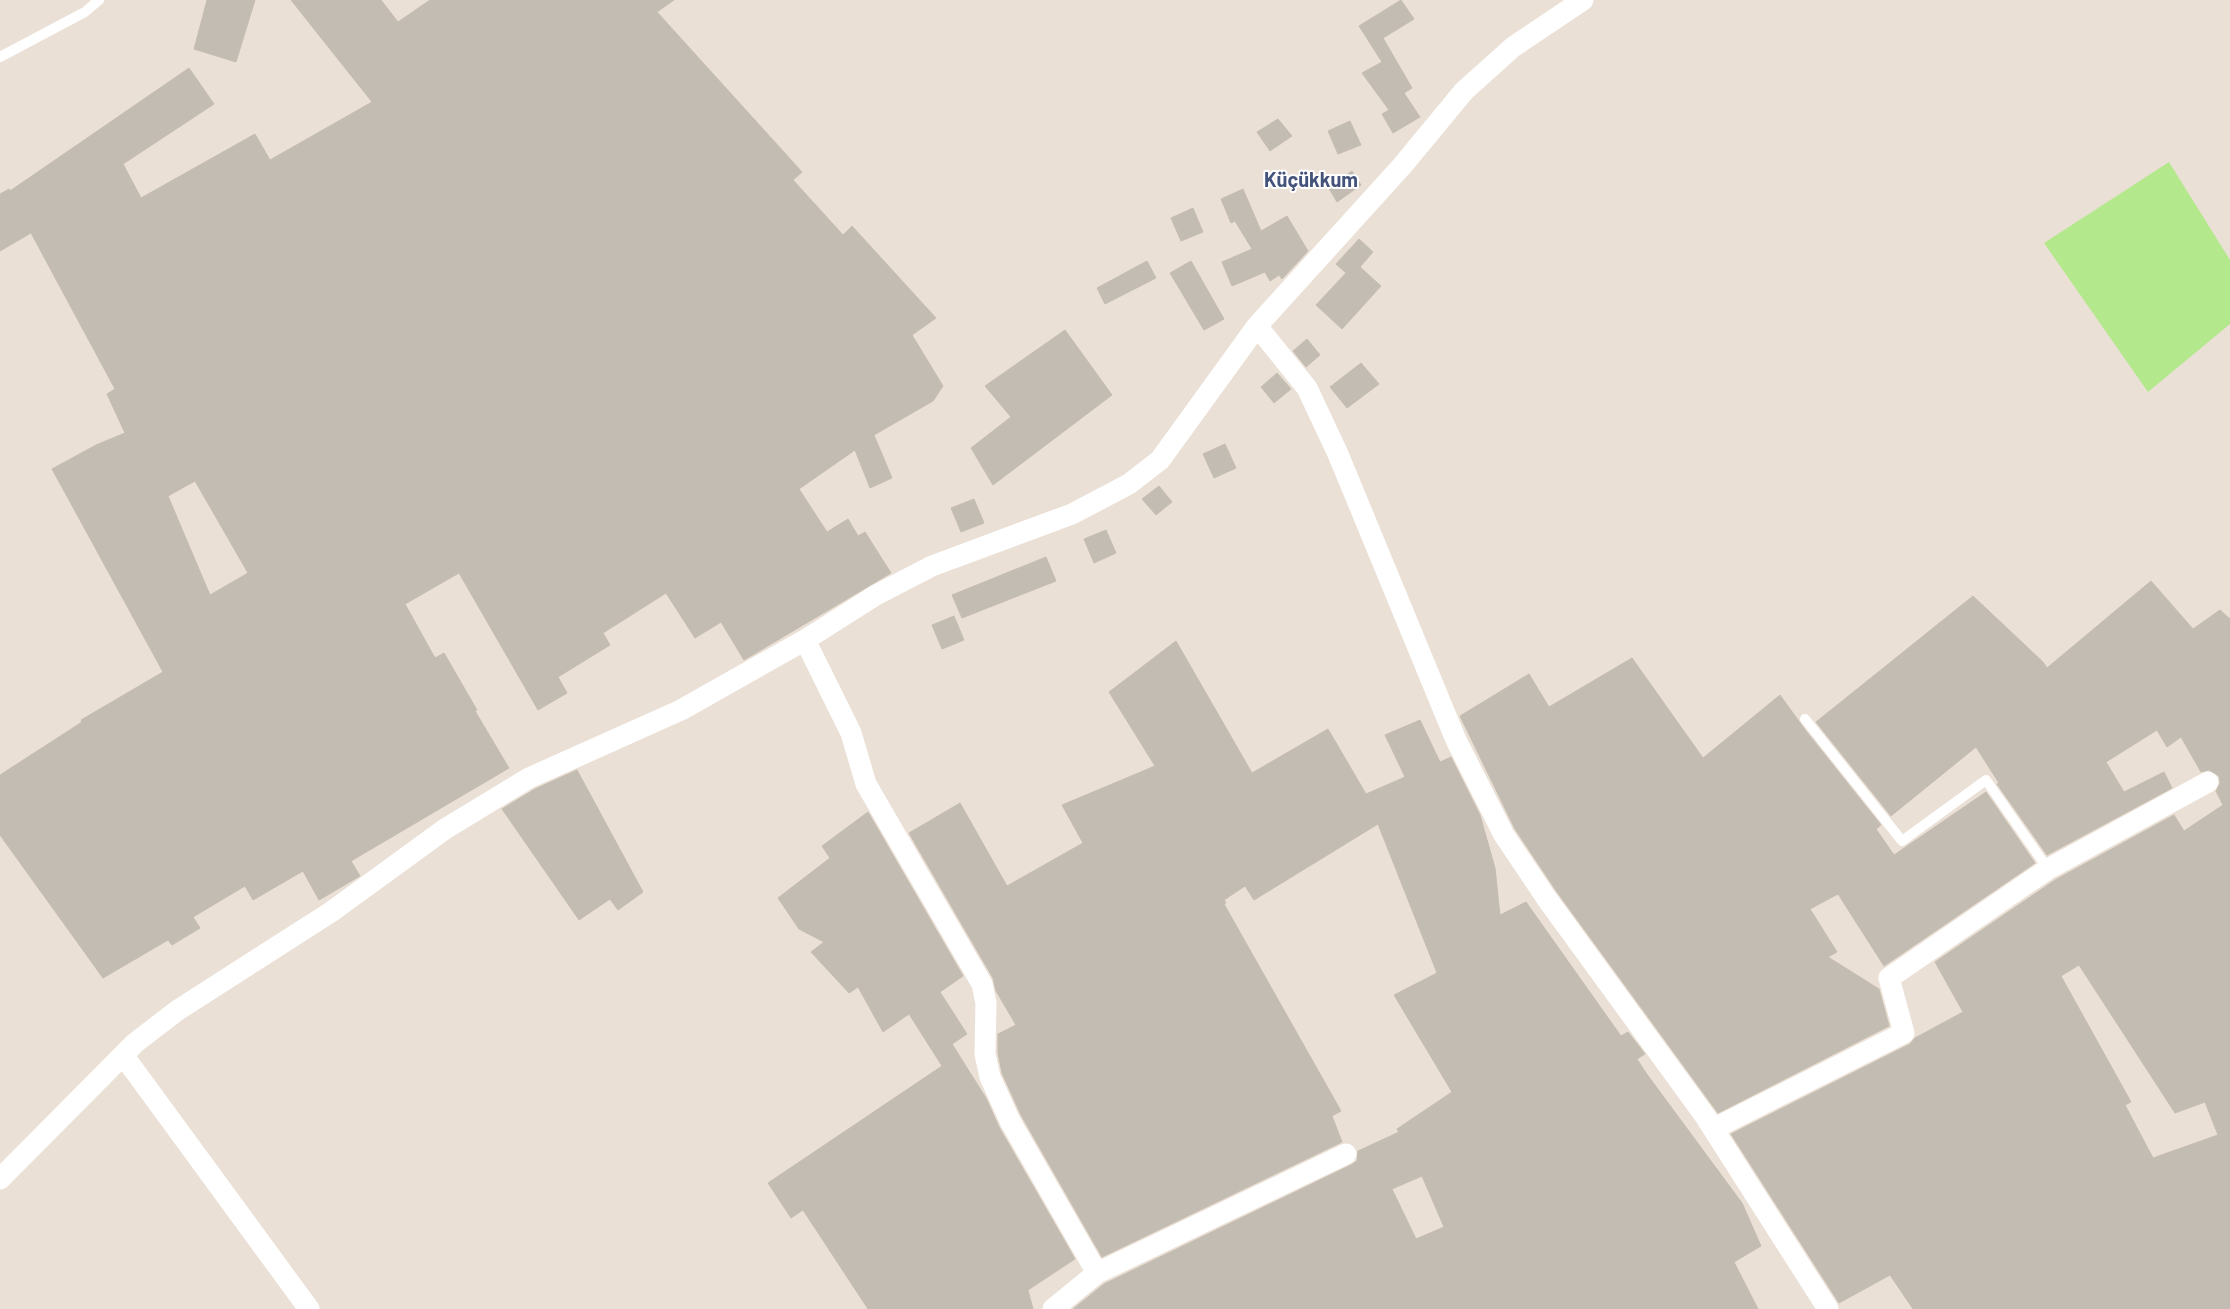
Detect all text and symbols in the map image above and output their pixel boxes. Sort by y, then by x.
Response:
district label: Küçükkum [1264,167,1358,191]

